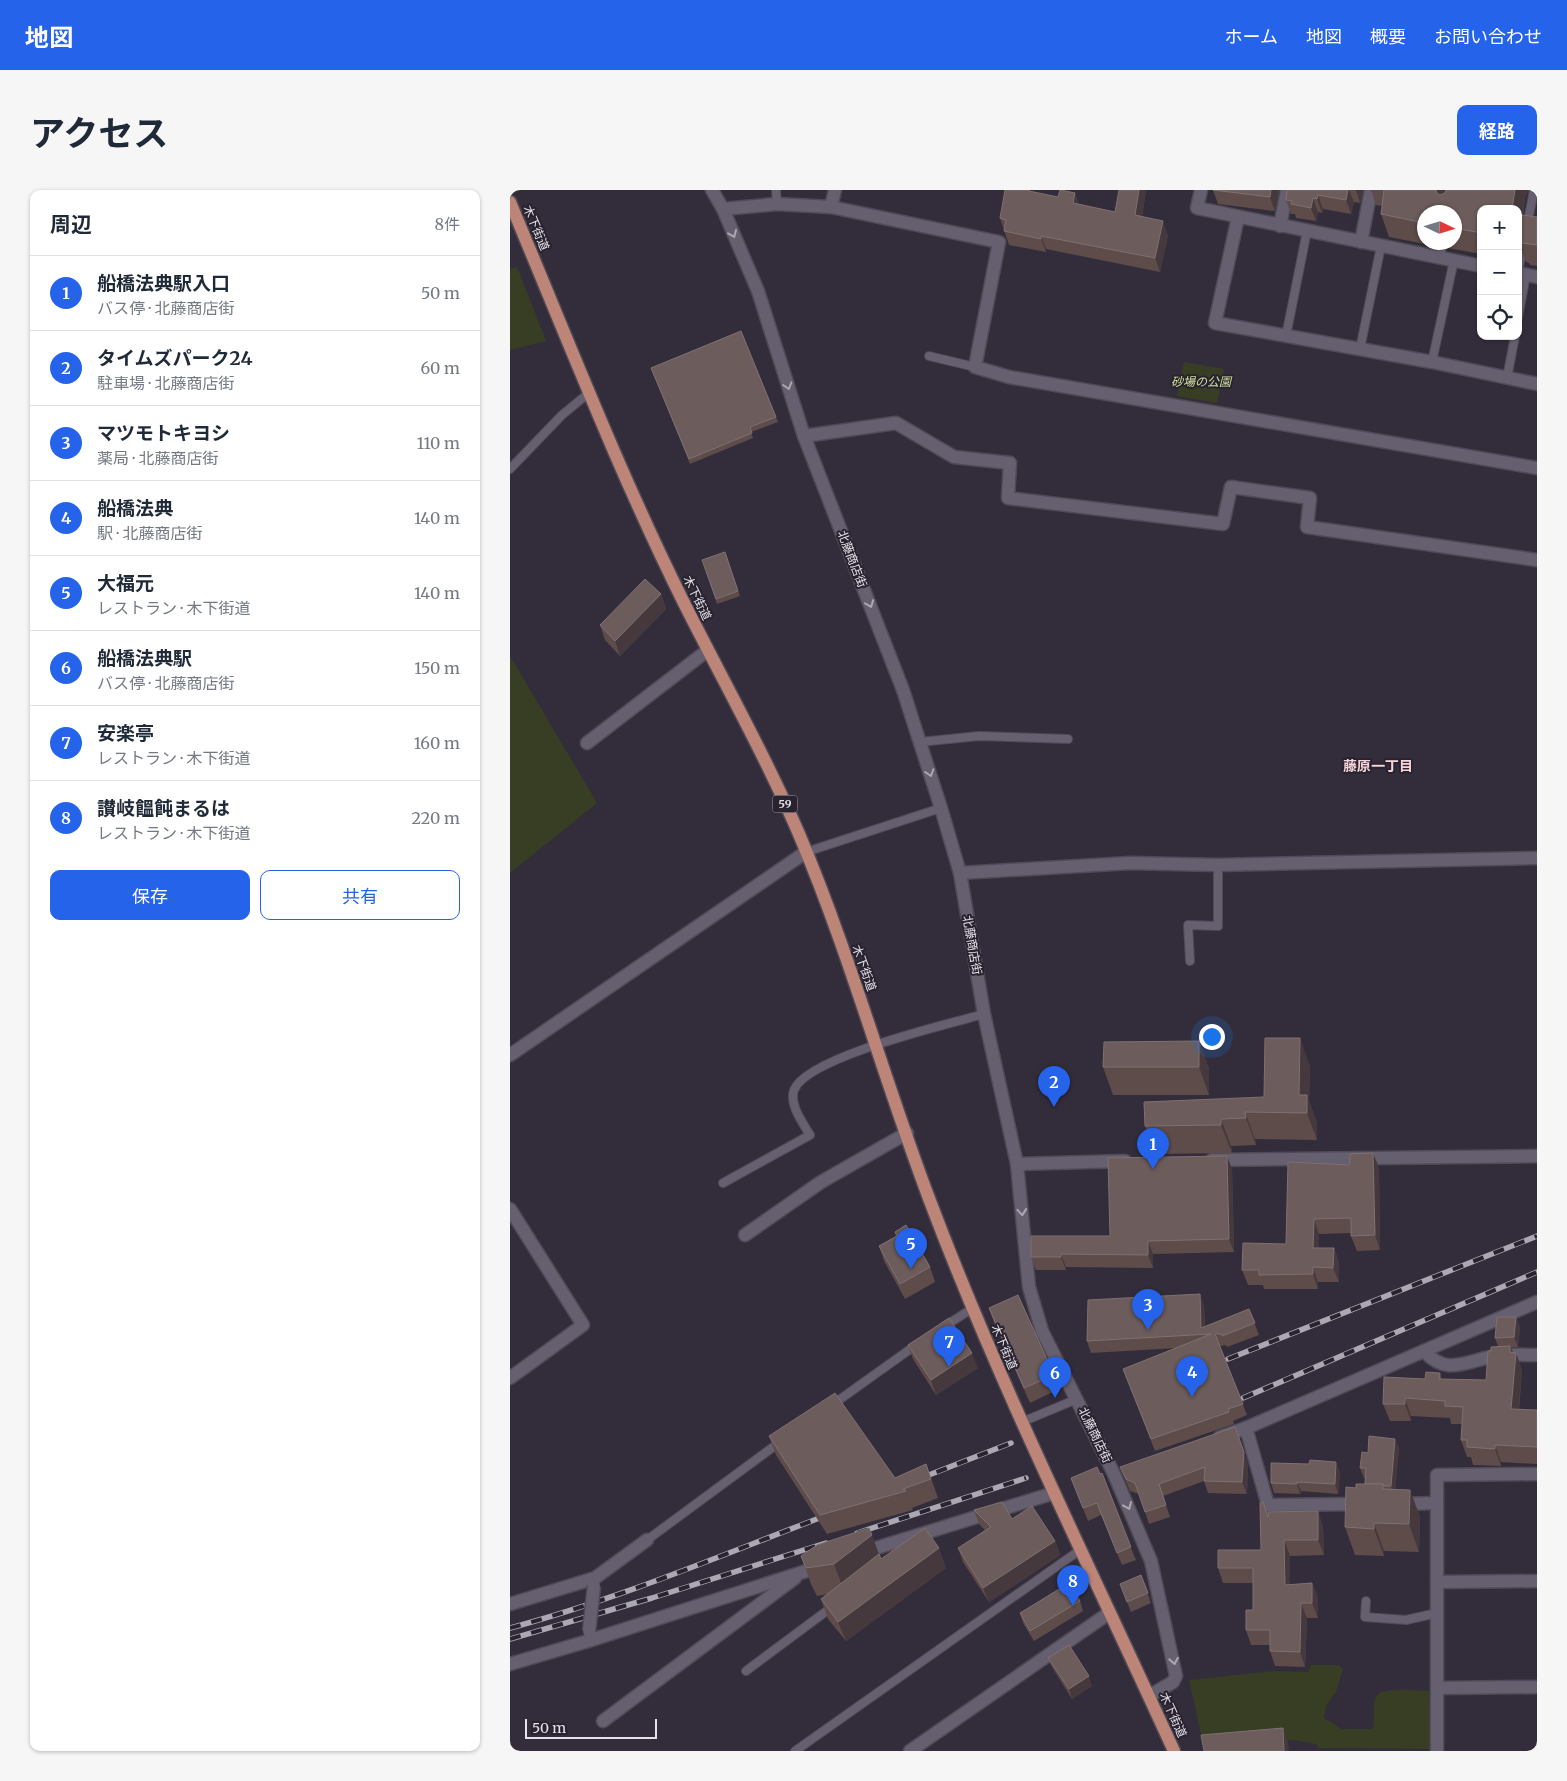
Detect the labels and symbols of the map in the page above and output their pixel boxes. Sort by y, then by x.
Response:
street label: 木下街道 [520,203,553,253]
north arrow [1417,205,1462,250]
one-way arrow [727,229,738,238]
park label: 砂場の公園 [1171,374,1233,389]
one-way arrow [783,382,793,390]
street label: 北藤商店街 [835,528,870,590]
street label: 木下街道 [680,573,715,623]
one-way arrow [864,599,874,608]
district label: 藤原一丁目 [1343,757,1413,775]
one-way arrow [924,769,934,777]
road number: 59 [772,796,798,812]
street label: 北藤商店街 [960,914,985,976]
street label: 木下街道 [849,943,880,993]
your location [1199,1024,1225,1050]
pin: 2 [1038,1066,1070,1107]
pin: 1 [1137,1128,1169,1169]
one-way arrow [1016,1208,1027,1216]
pin: 5 [895,1228,927,1269]
pin: 3 [1132,1289,1164,1330]
street label: 木下街道 [988,1322,1021,1372]
pin: 7 [933,1326,965,1367]
pin: 4 [1176,1356,1208,1397]
pin: 6 [1039,1357,1071,1398]
street label: 北藤商店街 [1076,1405,1115,1465]
one-way arrow [1121,1501,1132,1510]
pin: 8 [1057,1565,1089,1606]
one-way arrow [1168,1657,1178,1666]
street label: 木下街道 [1157,1690,1190,1740]
scale bar [525,1716,658,1739]

